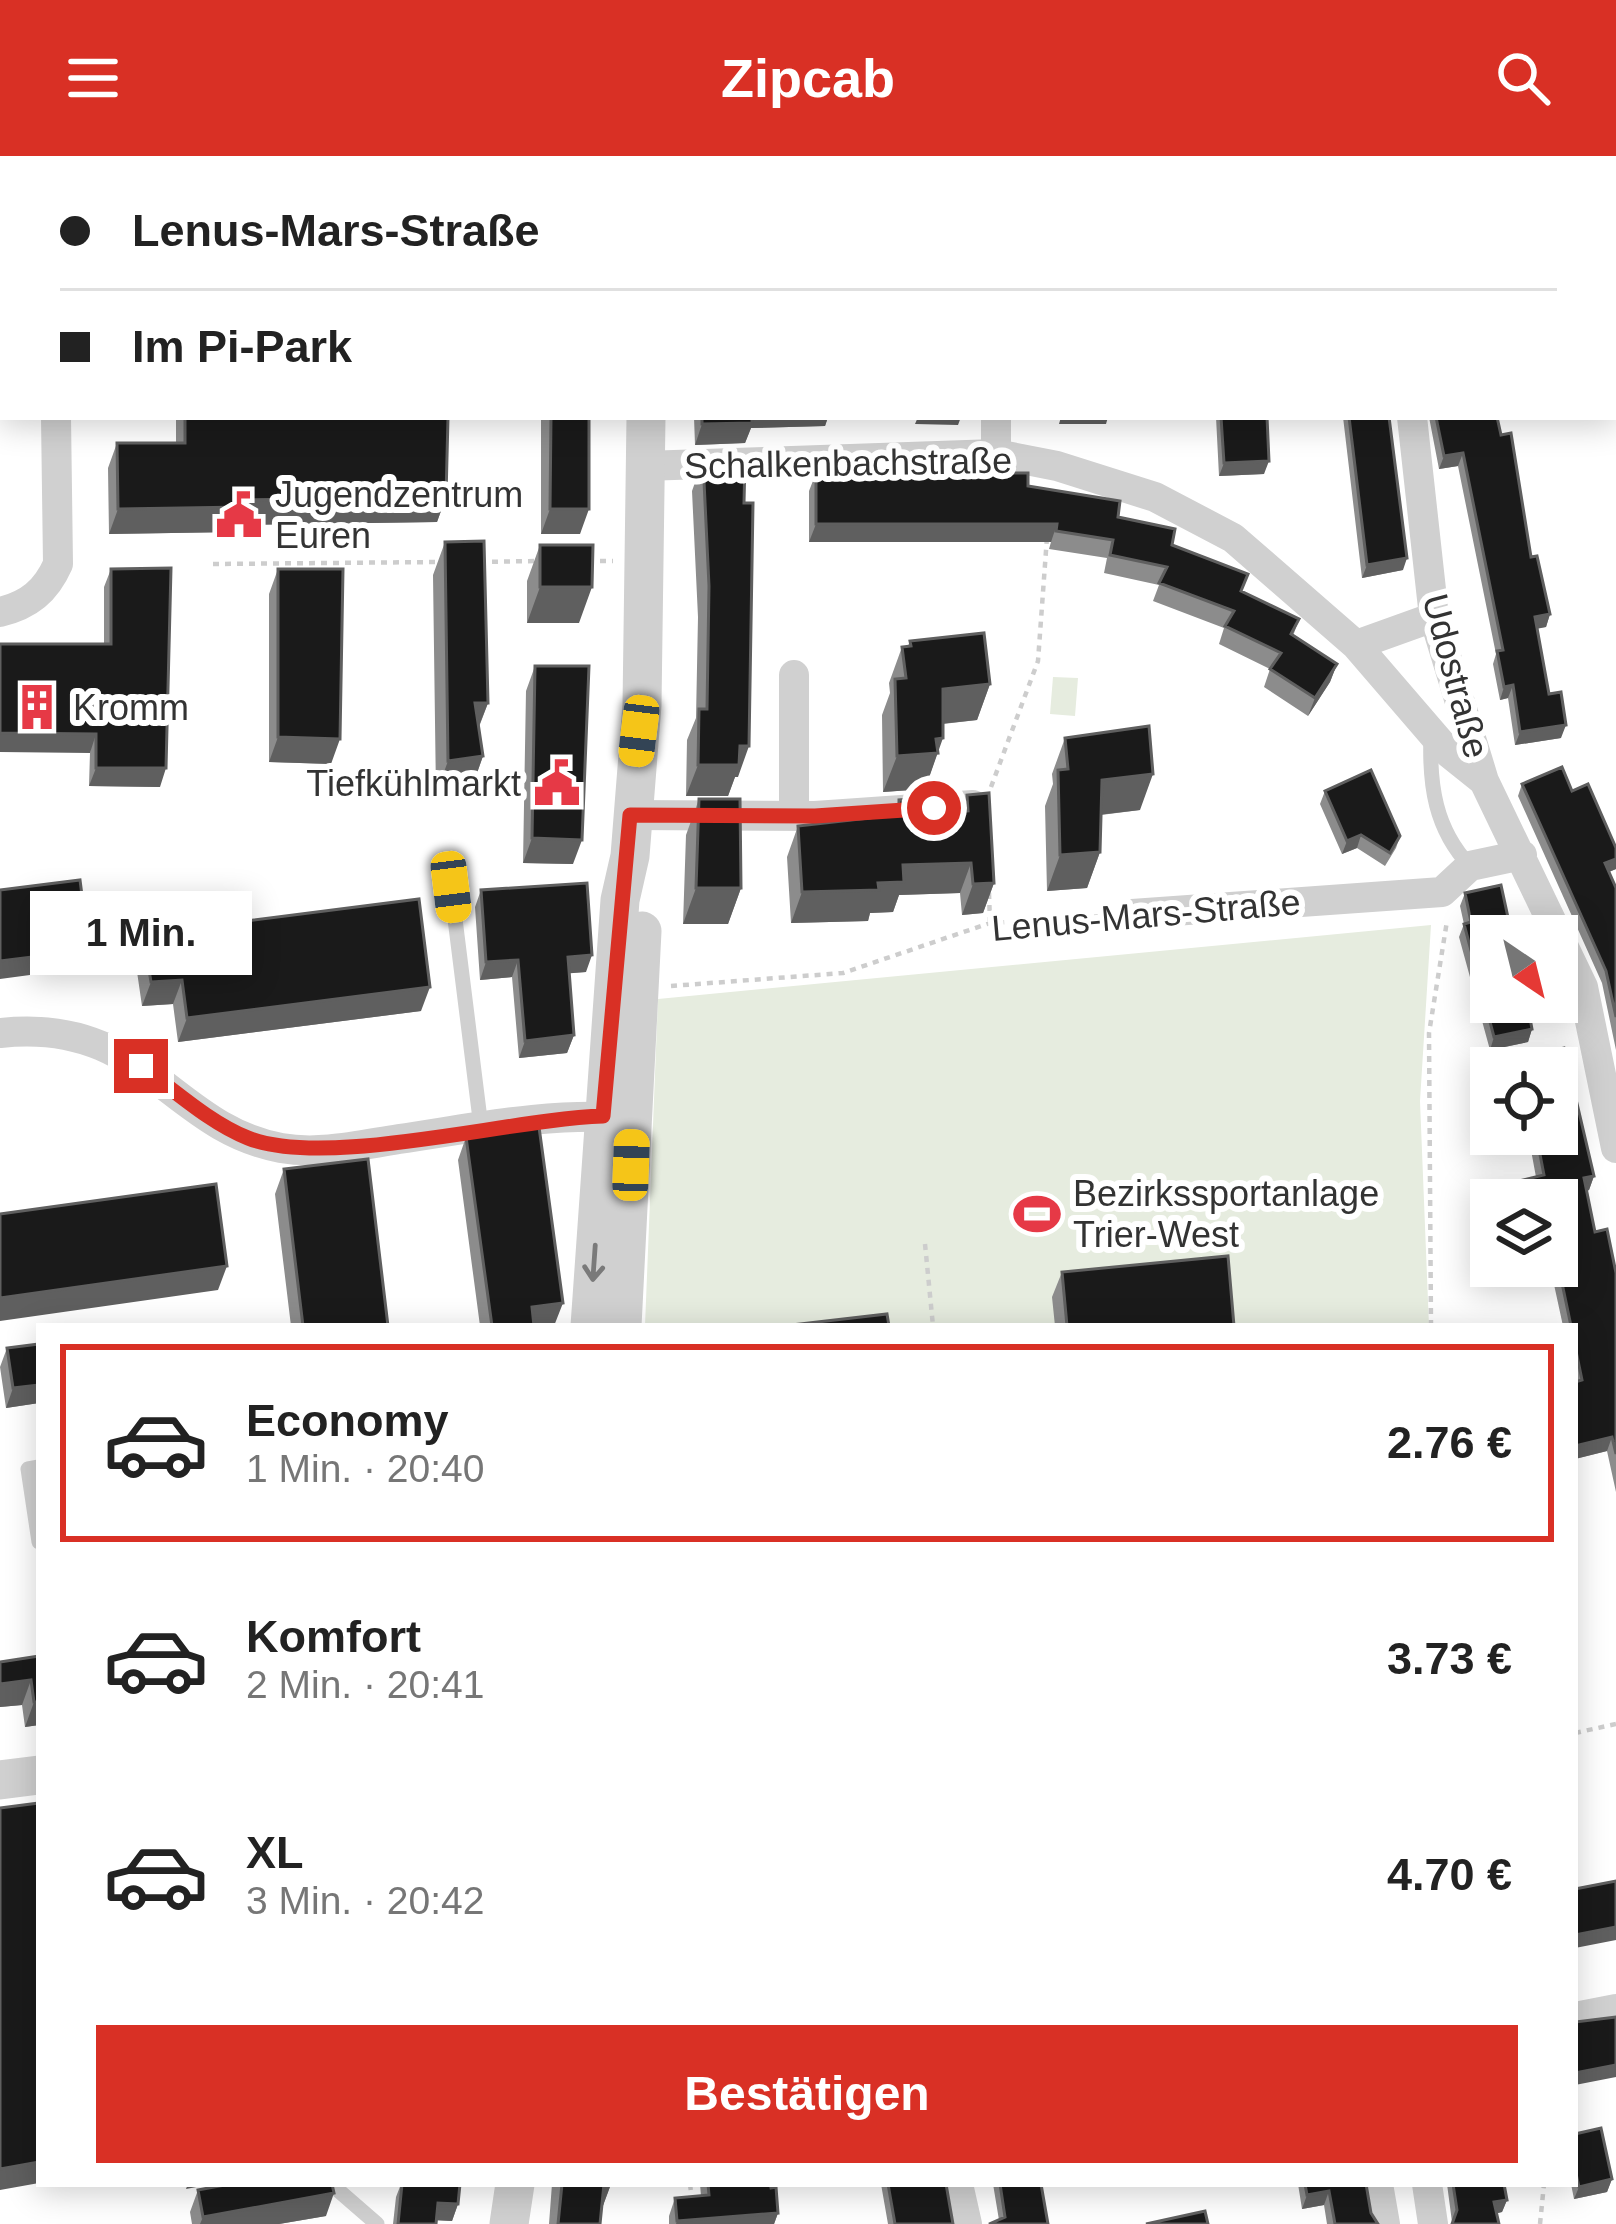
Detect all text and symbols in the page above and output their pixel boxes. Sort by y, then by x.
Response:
icon: menu [60,45,126,111]
icon: search [1490,45,1556,111]
text: Zipcab [721,48,895,108]
text: Lenus-Mars-Straße [132,205,540,256]
text: Im Pi-Park [132,321,352,372]
street label: Schalkenbachstraße [684,440,1012,486]
place label: Jugendzentrum Euren [275,474,523,556]
public building icon: Jugendzentrum Euren [214,490,264,540]
street label: Udostraße [1414,590,1498,762]
building icon: Kromm [12,682,62,732]
place label: Kromm [73,687,189,728]
car [617,693,661,769]
public building icon: Tiefkühlmarkt [532,758,582,808]
place label: Tiefkühlmarkt [306,763,521,804]
route start [907,781,961,835]
car [429,849,473,925]
street label: Lenus-Mars-Straße [990,881,1302,949]
callout: 1 Min. [30,892,252,976]
text: 1 Min. [86,911,196,954]
north arrow [1470,915,1578,1023]
map controls [1470,915,1578,1287]
route end [114,1039,168,1093]
button: locate [1470,1047,1578,1155]
car [612,1128,650,1202]
place label: Bezirkssportanlage Trier-West [1073,1173,1379,1255]
button: layers [1470,1179,1578,1287]
sports icon: Bezirkssportanlage Trier-West [1012,1189,1062,1239]
one-way arrow [582,1243,605,1282]
icon: car [102,1389,210,1497]
text: Economy [246,1395,449,1446]
text: 2.76 € [1387,1417,1512,1468]
text: 1 Min. · 20:40 [246,1447,484,1490]
icon: car [102,1605,210,1713]
text: Komfort [246,1611,421,1662]
text: 3.73 € [1387,1633,1512,1684]
text: 2 Min. · 20:41 [246,1663,484,1706]
icon: car [102,1821,210,1929]
text: XL [246,1827,304,1878]
text: 4.70 € [1387,1849,1512,1900]
text: 3 Min. · 20:42 [246,1879,484,1922]
button: Bestätigen [96,2025,1518,2163]

